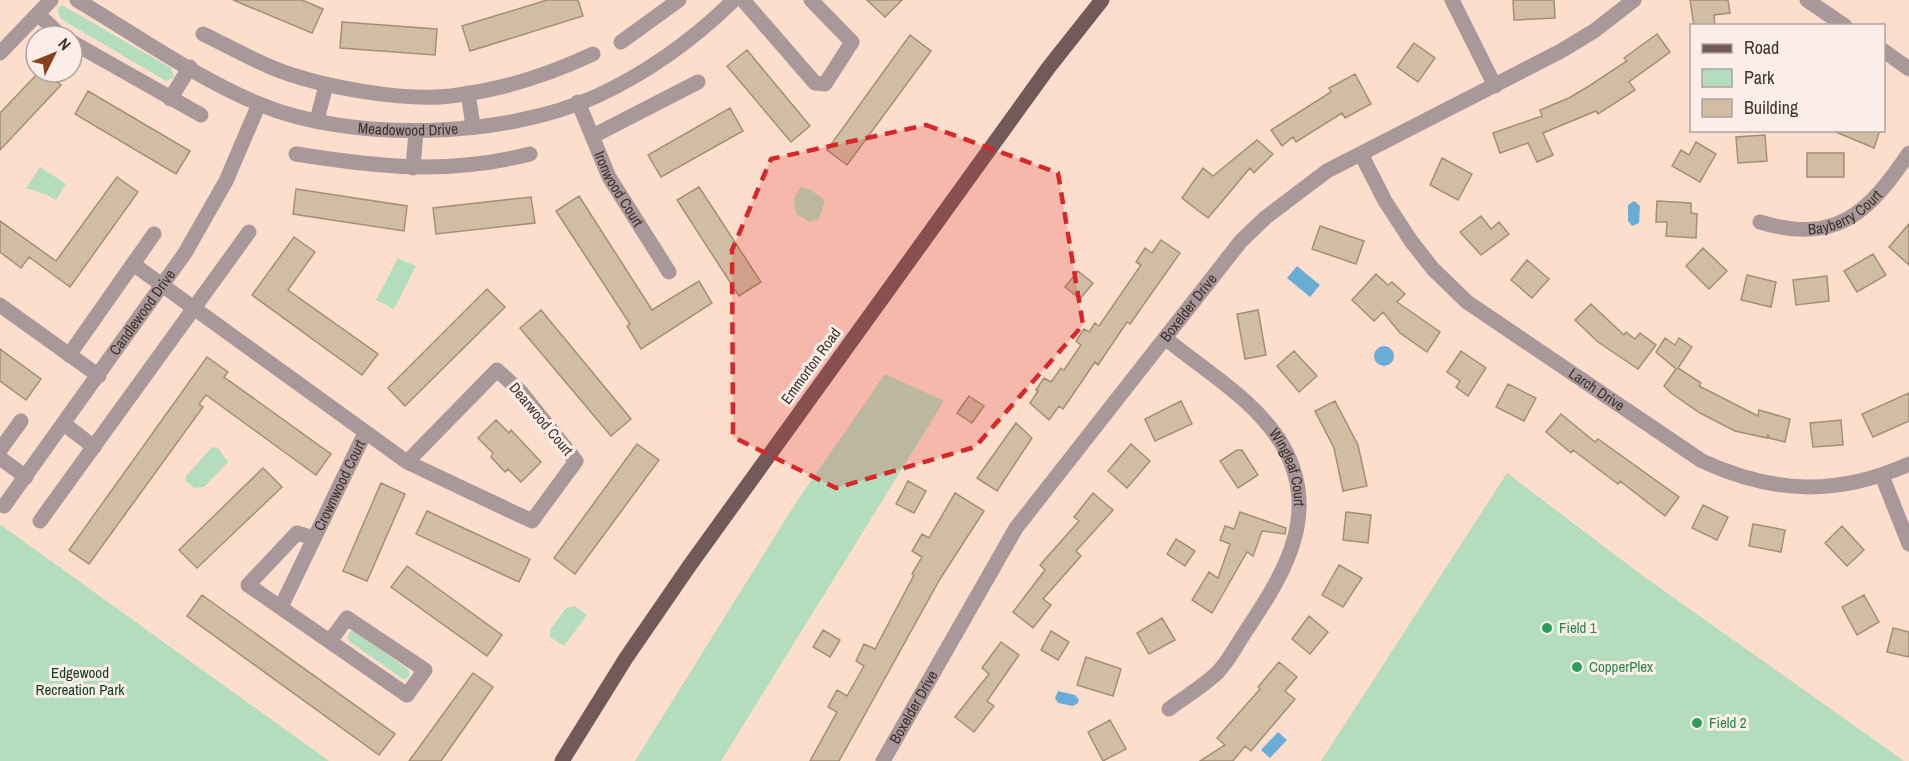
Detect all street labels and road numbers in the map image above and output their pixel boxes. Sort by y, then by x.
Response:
street label: Meadowood Drive [357,117,459,141]
street label: Ironwood Court [589,148,649,231]
street label: Bayberry Court [1807,185,1887,240]
street label: Candlewood Drive [104,265,180,359]
street label: Boxelder Drive [1155,269,1222,346]
street label: Emmorton Road [776,323,845,408]
street label: Larch Drive [1565,363,1629,416]
street label: Dearwood Court [505,378,579,460]
street label: Wingleaf Court [1264,424,1310,507]
street label: Crownwood Court [308,436,370,534]
street label: Boxelder Drive [884,666,943,747]

